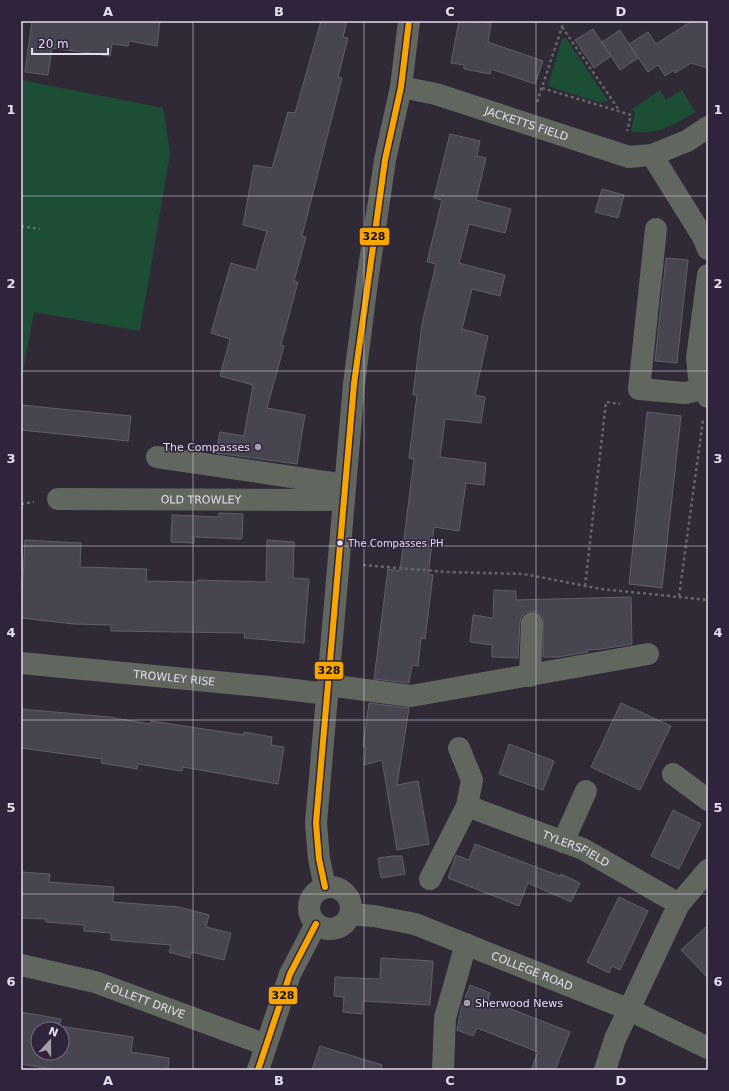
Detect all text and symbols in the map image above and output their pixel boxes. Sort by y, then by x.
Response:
text: A [103,4,113,19]
text: B [274,4,284,19]
text: C [445,4,455,19]
text: D [616,4,627,19]
scale bar [32,30,108,56]
text: 20 m [38,37,69,51]
text: 1 [6,102,16,117]
text: 1 [713,102,723,117]
street label: JACKETTS FIELD [482,104,570,144]
line badge: 328 [359,227,390,246]
text: 328 [363,230,385,243]
text: 2 [6,276,16,291]
text: 2 [713,276,723,291]
place label: The Compasses [162,441,250,454]
marker: The Compasses [253,442,263,452]
text: 3 [6,451,16,466]
text: 3 [713,451,723,466]
street label: OLD TROWLEY [161,493,242,507]
marker: The Compasses PH [335,538,345,548]
place label: The Compasses PH [347,538,444,549]
text: 4 [6,625,16,640]
text: 4 [713,625,723,640]
line badge: 328 [314,661,344,680]
text: 328 [318,664,340,677]
street label: TROWLEY RISE [132,668,216,689]
text: 5 [6,800,16,815]
text: 5 [713,800,723,815]
street label: TYLERSFIELD [539,828,612,870]
street label: COLLEGE ROAD [489,949,575,993]
text: 6 [6,974,16,989]
text: 6 [713,974,723,989]
street label: FOLLETT DRIVE [103,980,187,1022]
line badge: 328 [268,986,298,1005]
text: 328 [272,989,294,1002]
place label: Sherwood News [475,997,563,1010]
marker: Sherwood News [462,998,472,1008]
north arrow [30,1021,70,1061]
text: N [47,1024,60,1040]
text: A [103,1073,113,1088]
text: B [274,1073,284,1088]
text: C [445,1073,455,1088]
text: D [616,1073,627,1088]

